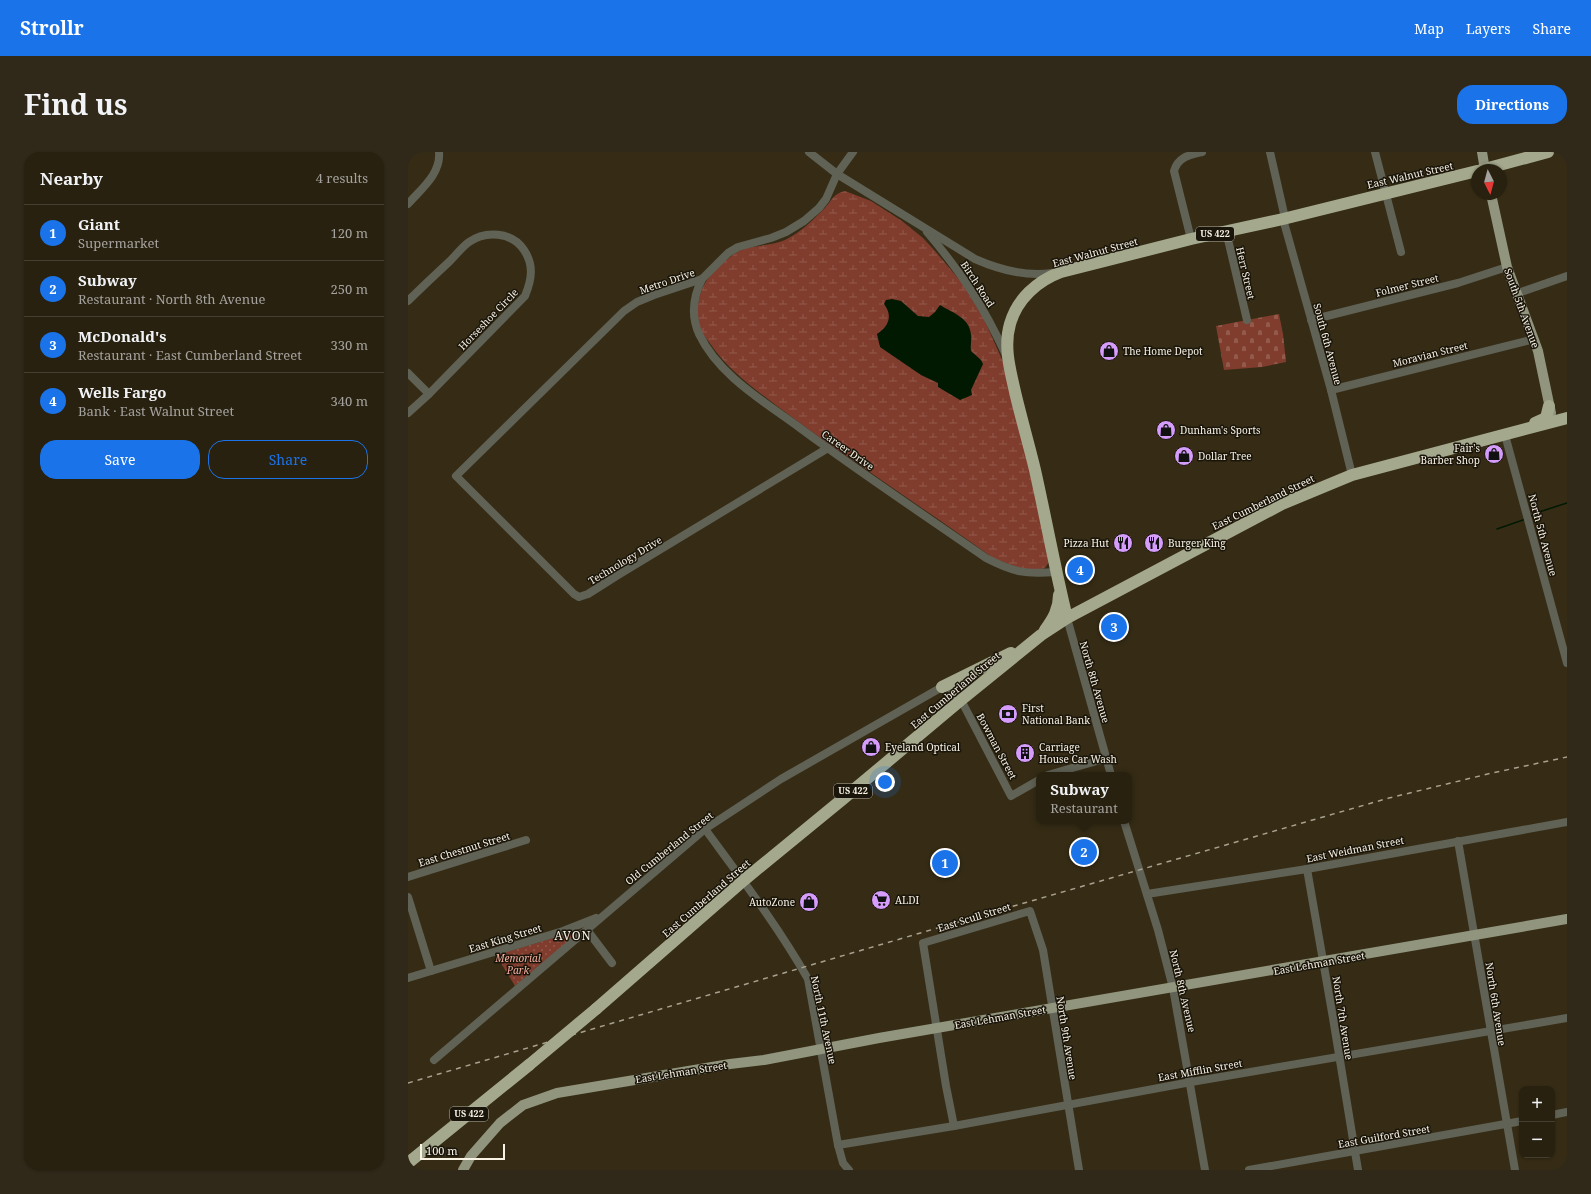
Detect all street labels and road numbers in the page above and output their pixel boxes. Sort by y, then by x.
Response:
street label: East Walnut Street [1366,158,1455,192]
road number: US 422 [1196,227,1234,241]
street label: East Walnut Street [1051,234,1140,270]
street label: Herr Street [1233,246,1259,301]
street label: Birch Road [958,258,998,310]
street label: Metro Drive [637,265,697,297]
street label: South 5th Avenue [1501,266,1543,350]
street label: Folmer Street [1374,270,1440,300]
street label: Horseshoe Circle [455,285,521,353]
street label: South 6th Avenue [1310,302,1346,386]
street label: Moravian Street [1391,338,1469,370]
street label: Career Drive [819,427,877,473]
street label: East Cumberland Street [1209,471,1317,533]
street label: North 5th Avenue [1525,492,1561,578]
street label: Technology Drive [586,533,664,587]
street label: North 8th Avenue [1077,640,1113,724]
street label: East Cumberland Street [907,648,1003,732]
street label: Bowman Street [974,711,1021,782]
road number: US 422 [834,784,872,798]
street label: Old Cumberland Street [622,808,716,888]
street label: East Chestnut Street [416,828,512,870]
street label: East Weidman Street [1305,833,1405,865]
street label: East Cumberland Street [659,856,753,940]
street label: East Scull Street [936,899,1013,935]
street label: East King Street [467,920,543,956]
street label: North 8th Avenue [1167,948,1199,1034]
street label: East Lehman Street [1272,948,1366,978]
street label: North 6th Avenue [1482,961,1510,1047]
street label: North 11th Avenue [808,975,840,1065]
street label: North 7th Avenue [1329,975,1357,1061]
street label: North 9th Avenue [1053,995,1081,1081]
street label: East Lehman Street [953,1002,1047,1032]
street label: East Mifflin Street [1157,1056,1244,1084]
street label: East Lehman Street [634,1058,728,1086]
road number: US 422 [450,1107,488,1121]
street label: East Guilford Street [1337,1121,1432,1151]

